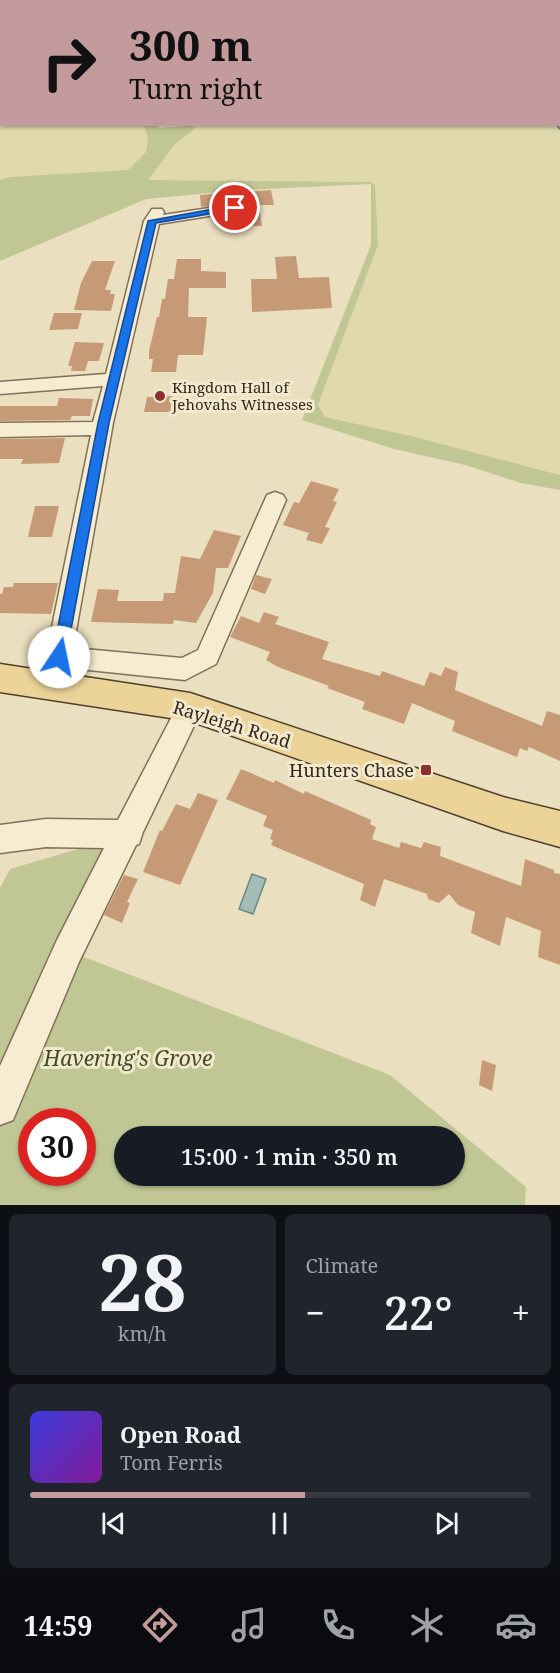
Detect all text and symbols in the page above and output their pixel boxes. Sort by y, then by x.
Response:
text: 300 m [129,16,253,73]
icon: right [30,24,108,102]
text: Turn right [129,70,262,107]
pin [209,182,260,233]
icon: arrive [218,191,251,224]
place label: Kingdom Hall of Jehovahs Witnesses [171,377,313,414]
marker: Kingdom Hall of Jehovahs Witnesses [153,389,167,403]
position arrow [27,625,91,689]
street label: Rayleigh Road [170,695,294,753]
place label: Hunters Chase [289,758,414,782]
marker: Hunters Chase [419,763,433,777]
park label: Havering's Grove [43,1044,212,1072]
speed limit sign: 30 [18,1108,96,1186]
text: 15:00 · 1 min · 350 m [181,1141,398,1171]
text: 28 [98,1228,186,1334]
text: Climate [306,1252,378,1279]
text: 22° [384,1282,452,1343]
text: − [306,1290,325,1335]
text: + [512,1290,530,1335]
text: km/h [118,1320,167,1347]
text: Open Road [120,1419,241,1449]
text: Tom Ferris [120,1449,223,1476]
icon: previous [97,1507,130,1540]
icon: pause [263,1507,296,1540]
icon: next [430,1507,463,1540]
icon: directions [139,1604,181,1646]
icon: music [228,1604,270,1646]
icon: phone [317,1604,359,1646]
icon: climate [406,1604,448,1646]
icon: car [495,1604,537,1646]
text: 14:59 [23,1607,93,1644]

